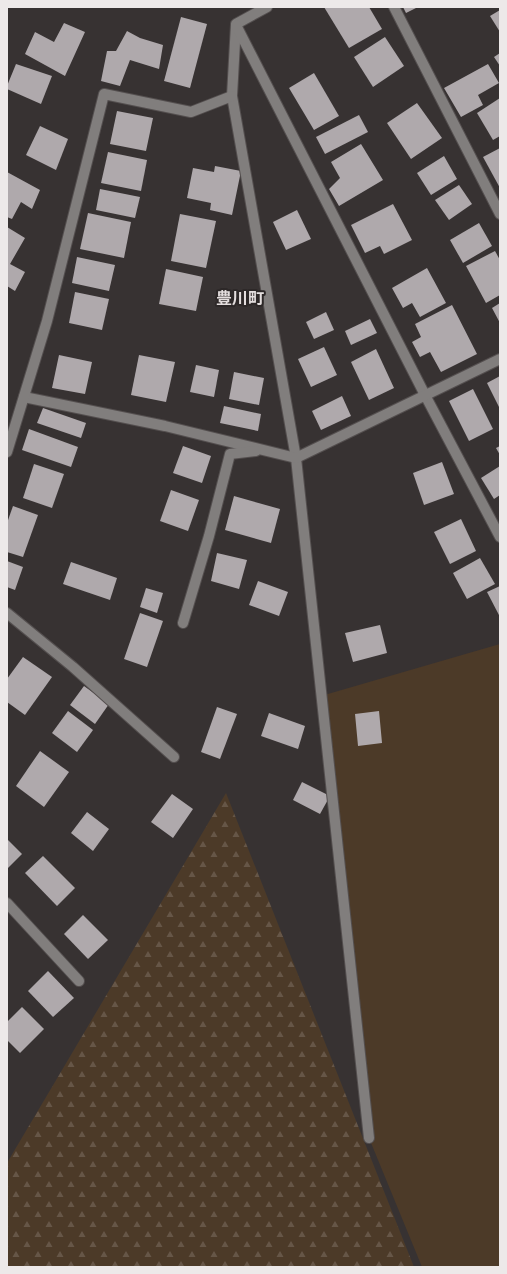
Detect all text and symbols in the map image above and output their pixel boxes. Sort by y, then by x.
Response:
district label: 豊川町 [216,290,264,307]

